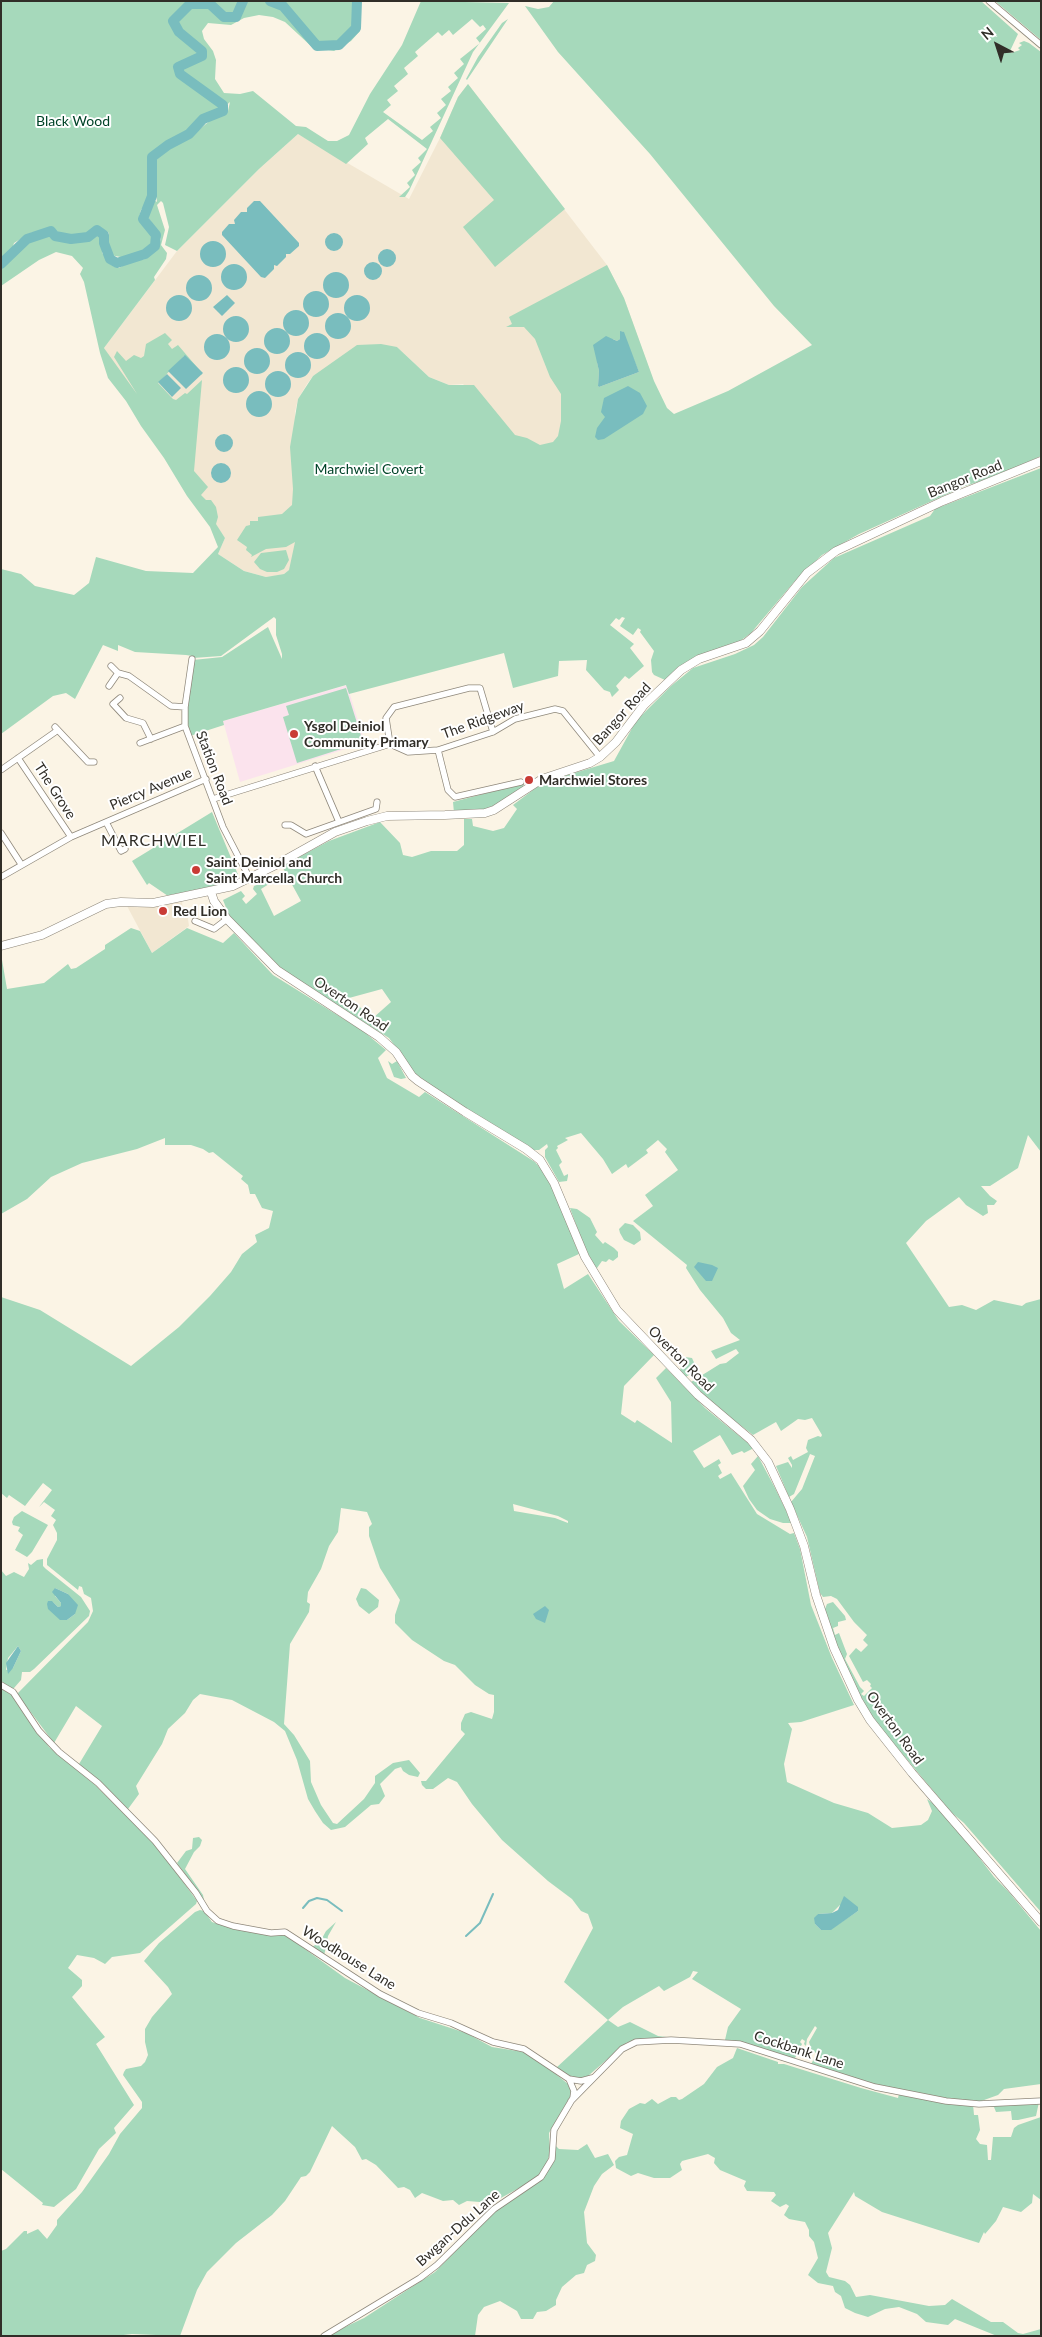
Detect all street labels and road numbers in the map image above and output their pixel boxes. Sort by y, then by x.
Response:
street label: Bangor Road [925,456,1005,502]
street label: Bangor Road [589,679,655,749]
street label: The Ridgeway [440,697,526,743]
street label: Station Road [192,728,236,808]
street label: The Grove [31,760,79,822]
street label: Piercy Avenue [107,764,195,814]
street label: Overton Road [311,973,391,1035]
street label: Overton Road [645,1323,717,1395]
street label: Overton Road [863,1688,927,1768]
street label: Woodhouse Lane [299,1922,399,1994]
street label: Cockbank Lane [752,2028,846,2072]
street label: Bwgan-Ddu Lane [413,2186,503,2270]

